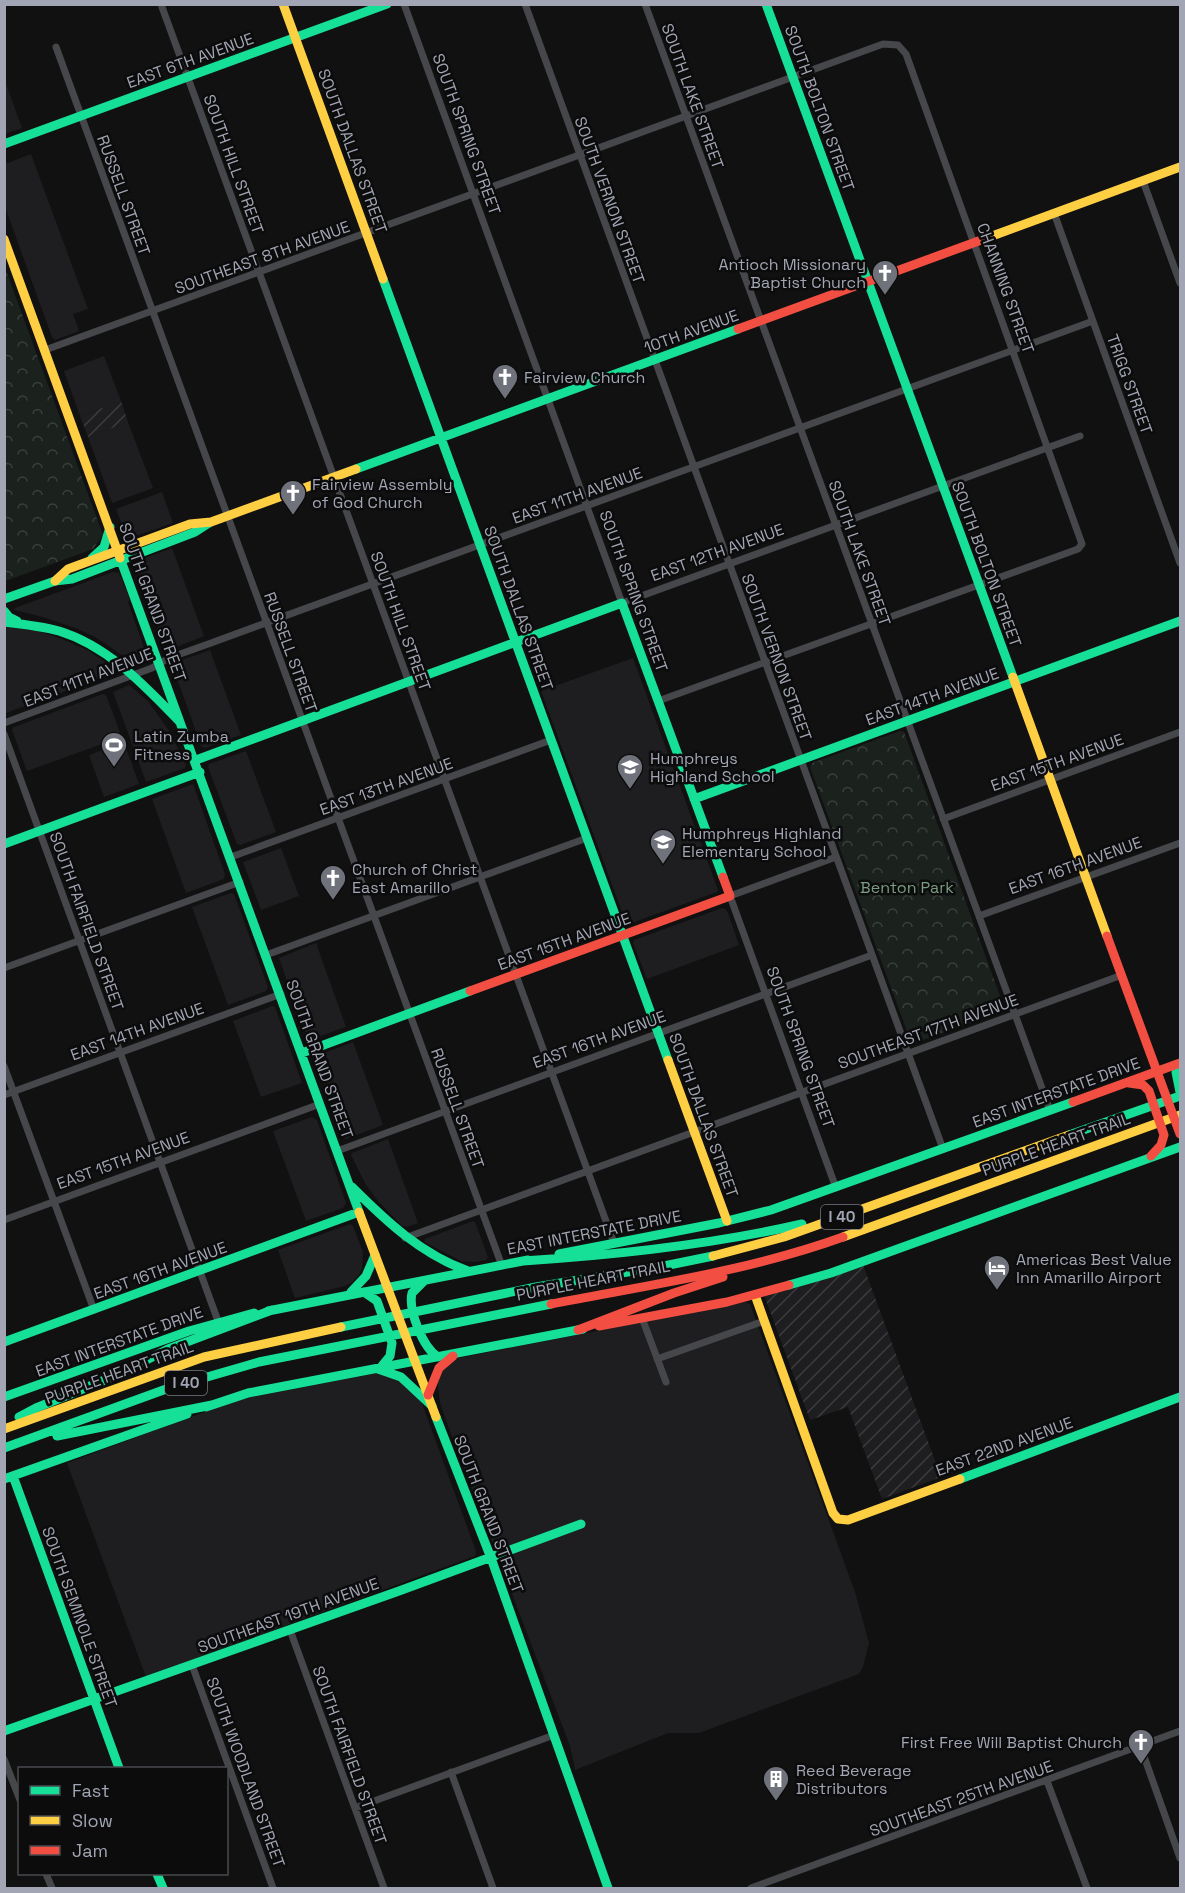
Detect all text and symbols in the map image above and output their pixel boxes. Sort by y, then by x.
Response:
street label: SOUTH LAKE STREET [656,21,729,172]
street label: SOUTH BOLTON STREET [780,23,859,194]
street label: EAST 6TH AVENUE [124,28,257,93]
street label: SOUTH SPRING STREET [428,51,505,218]
street label: SOUTH DALLAS STREET [313,66,392,236]
street label: SOUTH HILL STREET [199,92,269,237]
street label: SOUTH VERNON STREET [570,114,650,287]
street label: RUSSELL STREET [92,132,155,258]
street label: SOUTHEAST 8TH AVENUE [172,216,353,299]
street label: CHANNING STREET [972,220,1039,356]
place label: Antioch Missionary Baptist Church [718,254,866,293]
church icon: Antioch Missionary Baptist Church [870,258,900,296]
street label: 10TH AVENUE [641,305,741,358]
street label: TRIGG STREET [1102,331,1157,437]
church icon: Fairview Church [490,362,520,400]
place label: Fairview Church [524,367,645,388]
street label: EAST 11TH AVENUE [509,462,645,529]
place label: Fairview Assembly of God Church [312,474,452,513]
church icon: Fairview Assembly of God Church [278,478,308,516]
street label: SOUTH LAKE STREET [823,478,896,629]
street label: SOUTH BOLTON STREET [947,479,1026,650]
street label: SOUTH SPRING STREET [595,508,672,675]
street label: EAST 12TH AVENUE [648,519,787,586]
street label: SOUTH GRAND STREET [114,520,191,684]
street label: SOUTH DALLAS STREET [479,523,558,693]
street label: SOUTH HILL STREET [366,549,436,694]
street label: SOUTH VERNON STREET [737,571,817,744]
street label: RUSSELL STREET [259,589,322,715]
street label: EAST 11TH AVENUE [20,643,156,712]
street label: EAST 14TH AVENUE [863,663,1002,730]
place label: Latin Zumba Fitness [134,726,229,765]
street label: EAST 15TH AVENUE [988,729,1127,796]
sports icon: Latin Zumba Fitness [99,730,129,768]
place label: Humphreys Highland School [650,748,775,787]
school or university icon: Humphreys Highland School [615,752,645,790]
street label: EAST 13TH AVENUE [317,753,456,820]
place label: Humphreys Highland Elementary School [682,823,841,862]
school or university icon: Humphreys Highland Elementary School [648,827,678,865]
street label: SOUTH FAIRFIELD STREET [44,829,129,1013]
street label: EAST 16TH AVENUE [1006,832,1145,899]
place label: Church of Christ East Amarillo [352,859,477,898]
church icon: Church of Christ East Amarillo [318,863,348,901]
park label: Benton Park [860,877,954,898]
street label: EAST 15TH AVENUE [495,908,634,975]
street label: SOUTH SPRING STREET [762,964,839,1131]
street label: SOUTH GRAND STREET [281,977,358,1141]
street label: SOUTHEAST 17TH AVENUE [835,989,1021,1074]
street label: EAST 14TH AVENUE [68,998,207,1065]
street label: EAST 16TH AVENUE [530,1006,669,1073]
street label: SOUTH DALLAS STREET [664,1030,743,1200]
street label: RUSSELL STREET [426,1045,489,1171]
street label: EAST INTERSTATE DRIVE [969,1052,1143,1133]
street label: PURPLE HEART TRAIL [979,1108,1133,1181]
street label: EAST 15TH AVENUE [54,1127,193,1194]
street label: EAST INTERSTATE DRIVE [505,1205,683,1260]
road number: I 40 [821,1205,863,1229]
street label: EAST 16TH AVENUE [91,1237,230,1304]
place label: Americas Best Value Inn Amarillo Airport [1016,1249,1172,1288]
hotel icon: Americas Best Value Inn Amarillo Airport [982,1253,1012,1291]
street label: PURPLE HEART TRAIL [514,1255,672,1306]
street label: EAST INTERSTATE DRIVE [32,1301,206,1382]
street label: PURPLE HEART TRAIL [42,1336,196,1409]
road number: I 40 [165,1371,207,1395]
street label: EAST 22ND AVENUE [933,1412,1076,1481]
street label: SOUTH GRAND STREET [449,1432,528,1596]
street label: SOUTH SEMINOLE STREET [37,1524,122,1711]
street label: SOUTHEAST 19TH AVENUE [195,1573,382,1658]
street label: SOUTH FAIRFIELD STREET [307,1663,392,1847]
street label: SOUTH WOODLAND STREET [201,1674,290,1870]
church icon: First Free Will Baptist Church [1126,1727,1156,1765]
place label: First Free Will Baptist Church [901,1732,1122,1753]
street label: SOUTHEAST 25TH AVENUE [866,1755,1056,1842]
place label: Reed Beverage Distributors [796,1760,911,1799]
building icon: Reed Beverage Distributors [761,1764,791,1802]
legend [18,1767,228,1875]
text: Fast [72,1779,109,1802]
text: Slow [72,1809,113,1832]
text: Jam [72,1839,108,1862]

